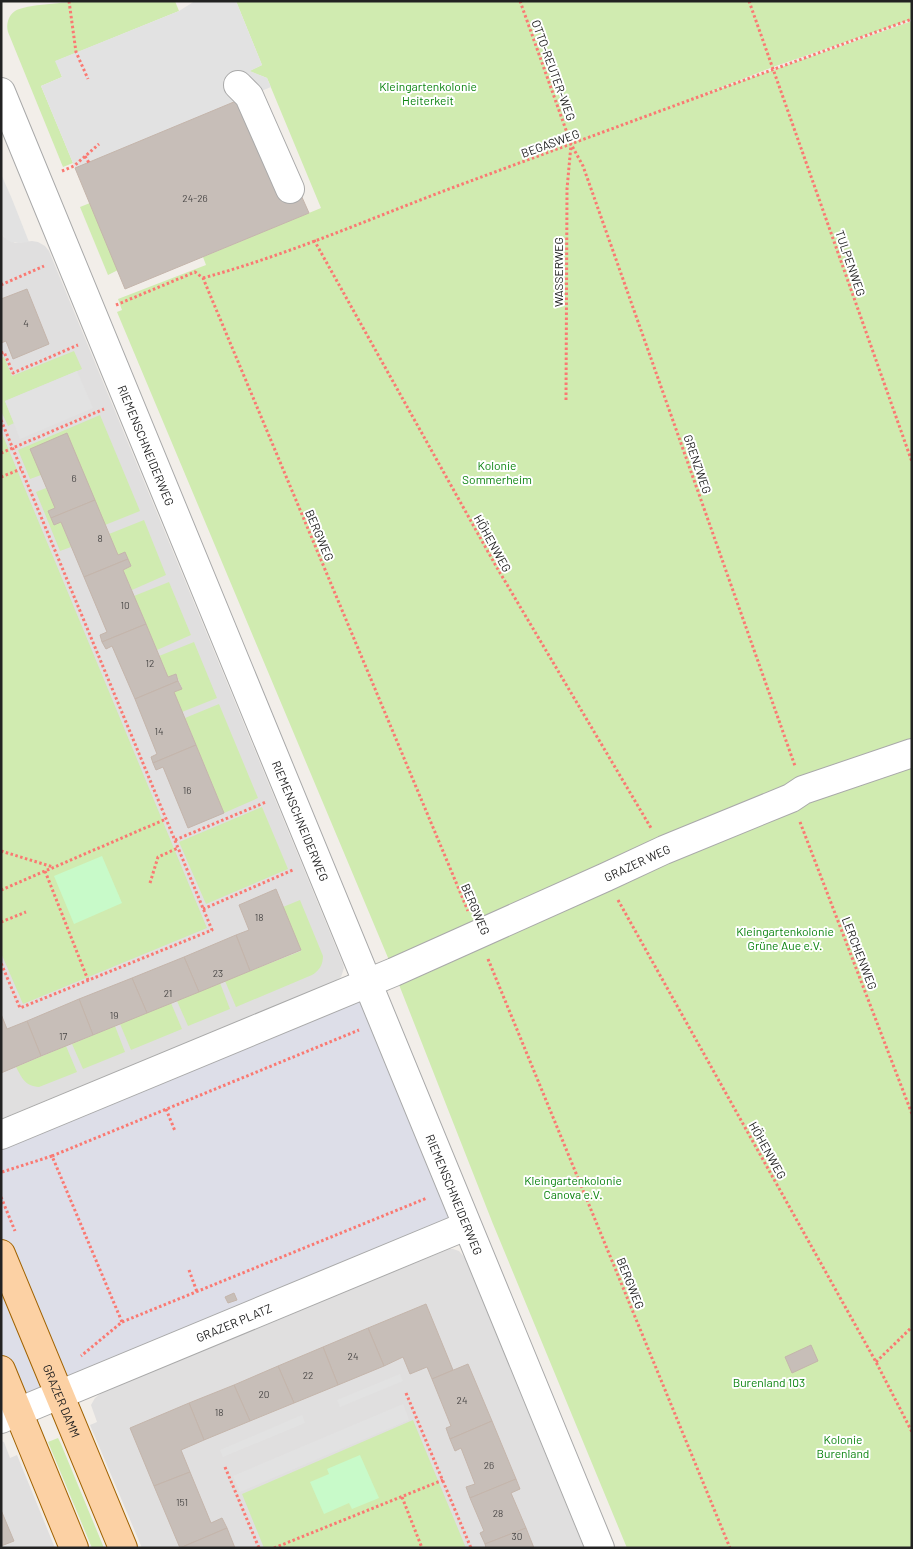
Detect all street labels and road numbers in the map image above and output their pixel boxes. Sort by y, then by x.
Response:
street label: OTTO-REUTER-WEG [529,18,579,122]
street label: BEGASWEG [519,126,581,160]
street label: TULPENWEG [833,228,869,298]
street label: WASSERWEG [551,237,565,307]
street label: RIEMENSCHNEIDERWEG [115,383,177,508]
street label: GRENZWEG [681,433,715,495]
street label: BERGWEG [303,507,337,563]
street label: HÖHENWEG [471,512,515,574]
street label: RIEMENSCHNEIDERWEG [270,758,332,883]
street label: GRAZER WEG [602,841,672,884]
street label: BERGWEG [459,881,493,937]
street label: LERCHENWEG [840,915,880,991]
street label: HÖHENWEG [746,1119,790,1181]
street label: RIEMENSCHNEIDERWEG [423,1132,486,1257]
street label: BERGWEG [614,1255,648,1311]
street label: GRAZER PLATZ [194,1300,274,1344]
street label: GRAZER DAMM [41,1362,83,1440]

